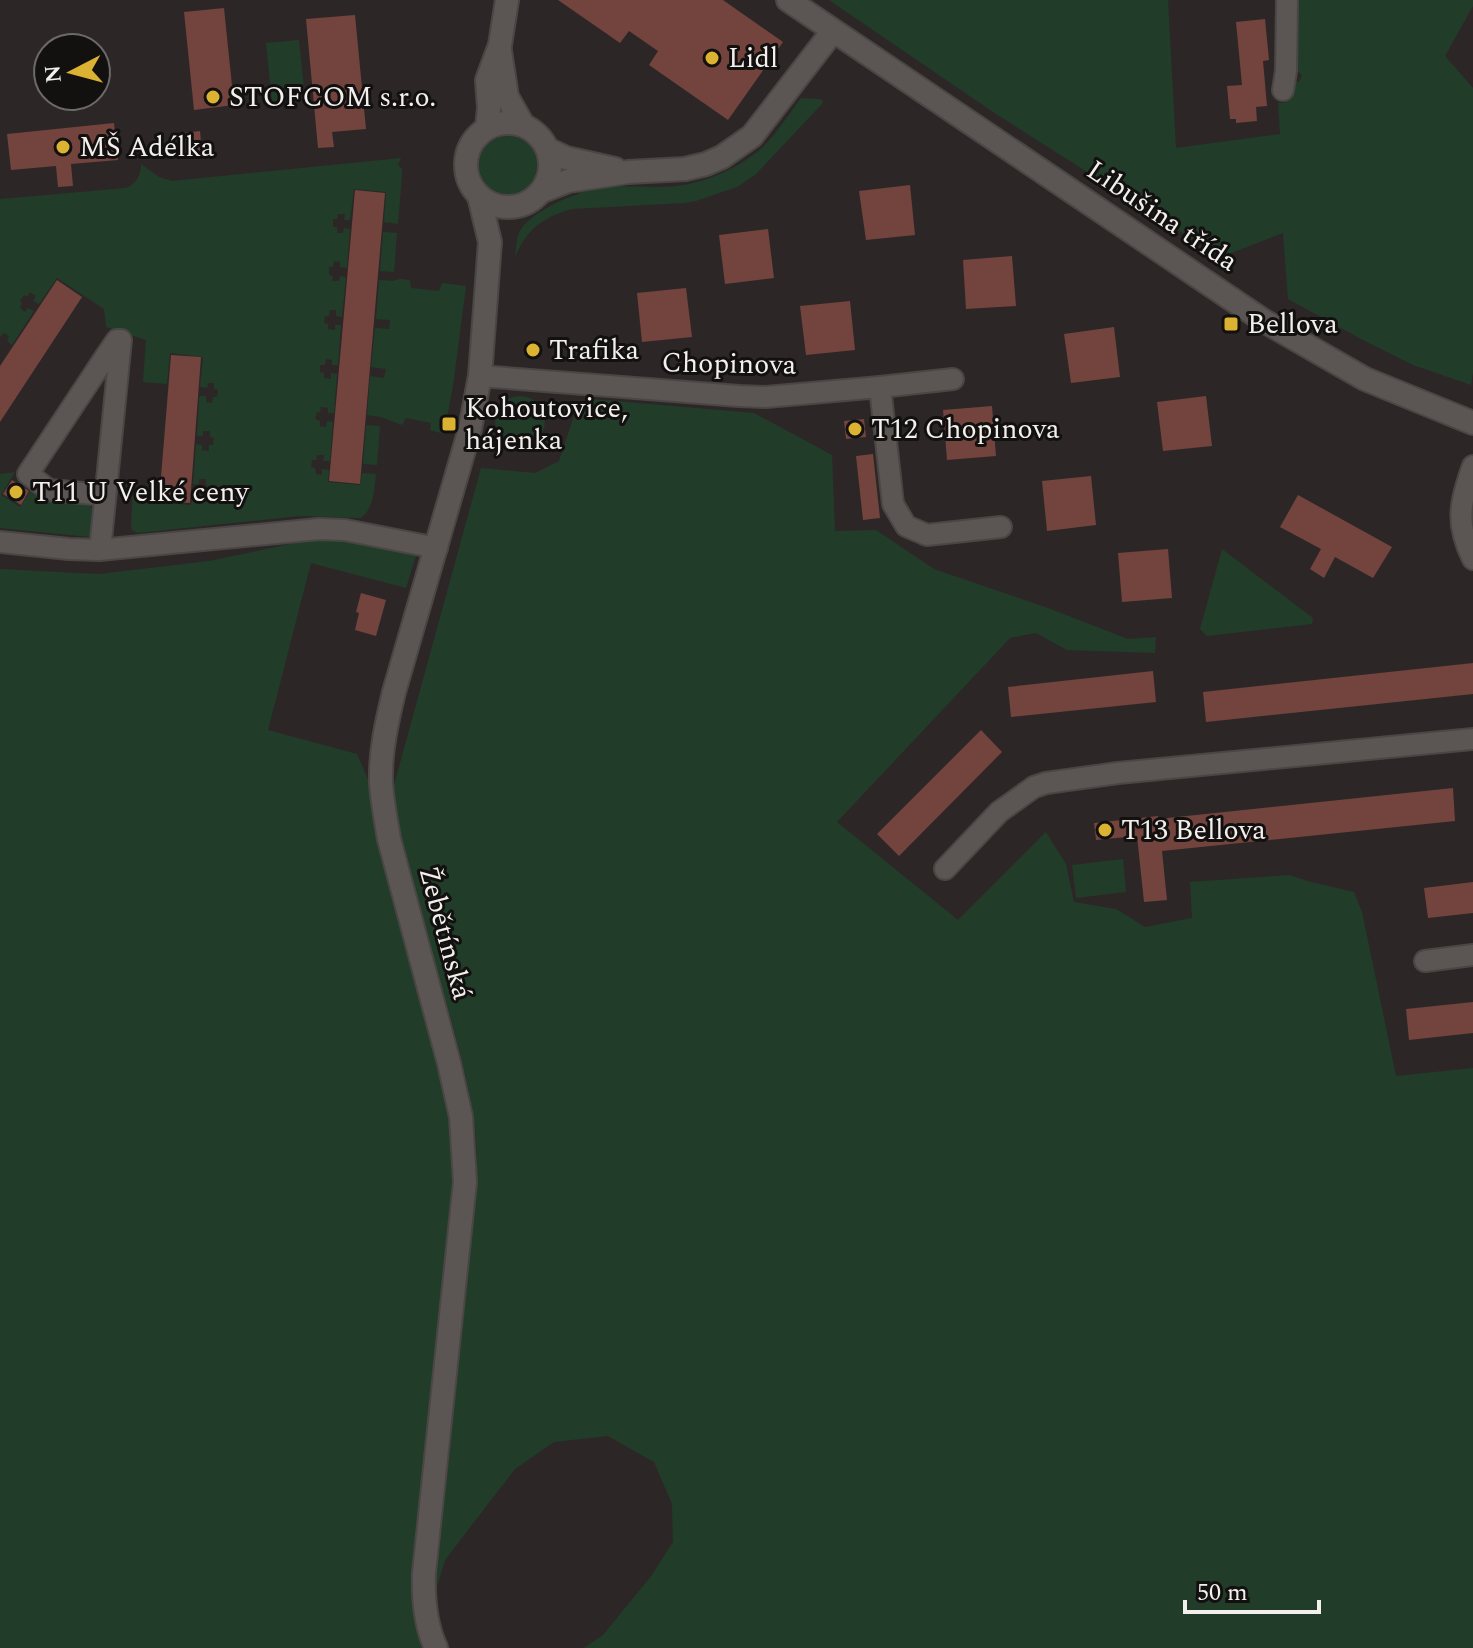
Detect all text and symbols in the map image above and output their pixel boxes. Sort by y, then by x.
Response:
north arrow [32,32,112,112]
place label: Lidl [728,37,778,80]
marker: Lidl [703,49,721,67]
text: N [36,63,71,85]
place label: STOFCOM s.r.o. [229,76,436,119]
marker: STOFCOM s.r.o. [204,88,222,106]
place label: MŠ Adélka [79,126,215,169]
marker: MŠ Adélka [54,138,72,156]
street label: Libušina třída [1077,149,1247,283]
place label: Bellova [1247,303,1338,346]
marker: Bellova [1222,315,1240,333]
place label: Trafika [549,329,639,372]
marker: Trafika [524,341,542,359]
street label: Chopinova [661,341,797,387]
place label: Kohoutovice, hájenka [465,387,628,462]
place label: T12 Chopinova [871,408,1060,451]
marker: Kohoutovice, hájenka [440,415,458,433]
marker: T12 Chopinova [846,420,864,438]
place label: T11 U Velké ceny [32,471,250,514]
marker: T11 U Velké ceny [7,483,25,501]
place label: T13 Bellova [1121,809,1266,852]
marker: T13 Bellova [1096,821,1114,839]
street label: Žebětínská [407,862,484,1005]
scale bar [1185,1564,1319,1614]
text: 50 m [1197,1575,1248,1611]

